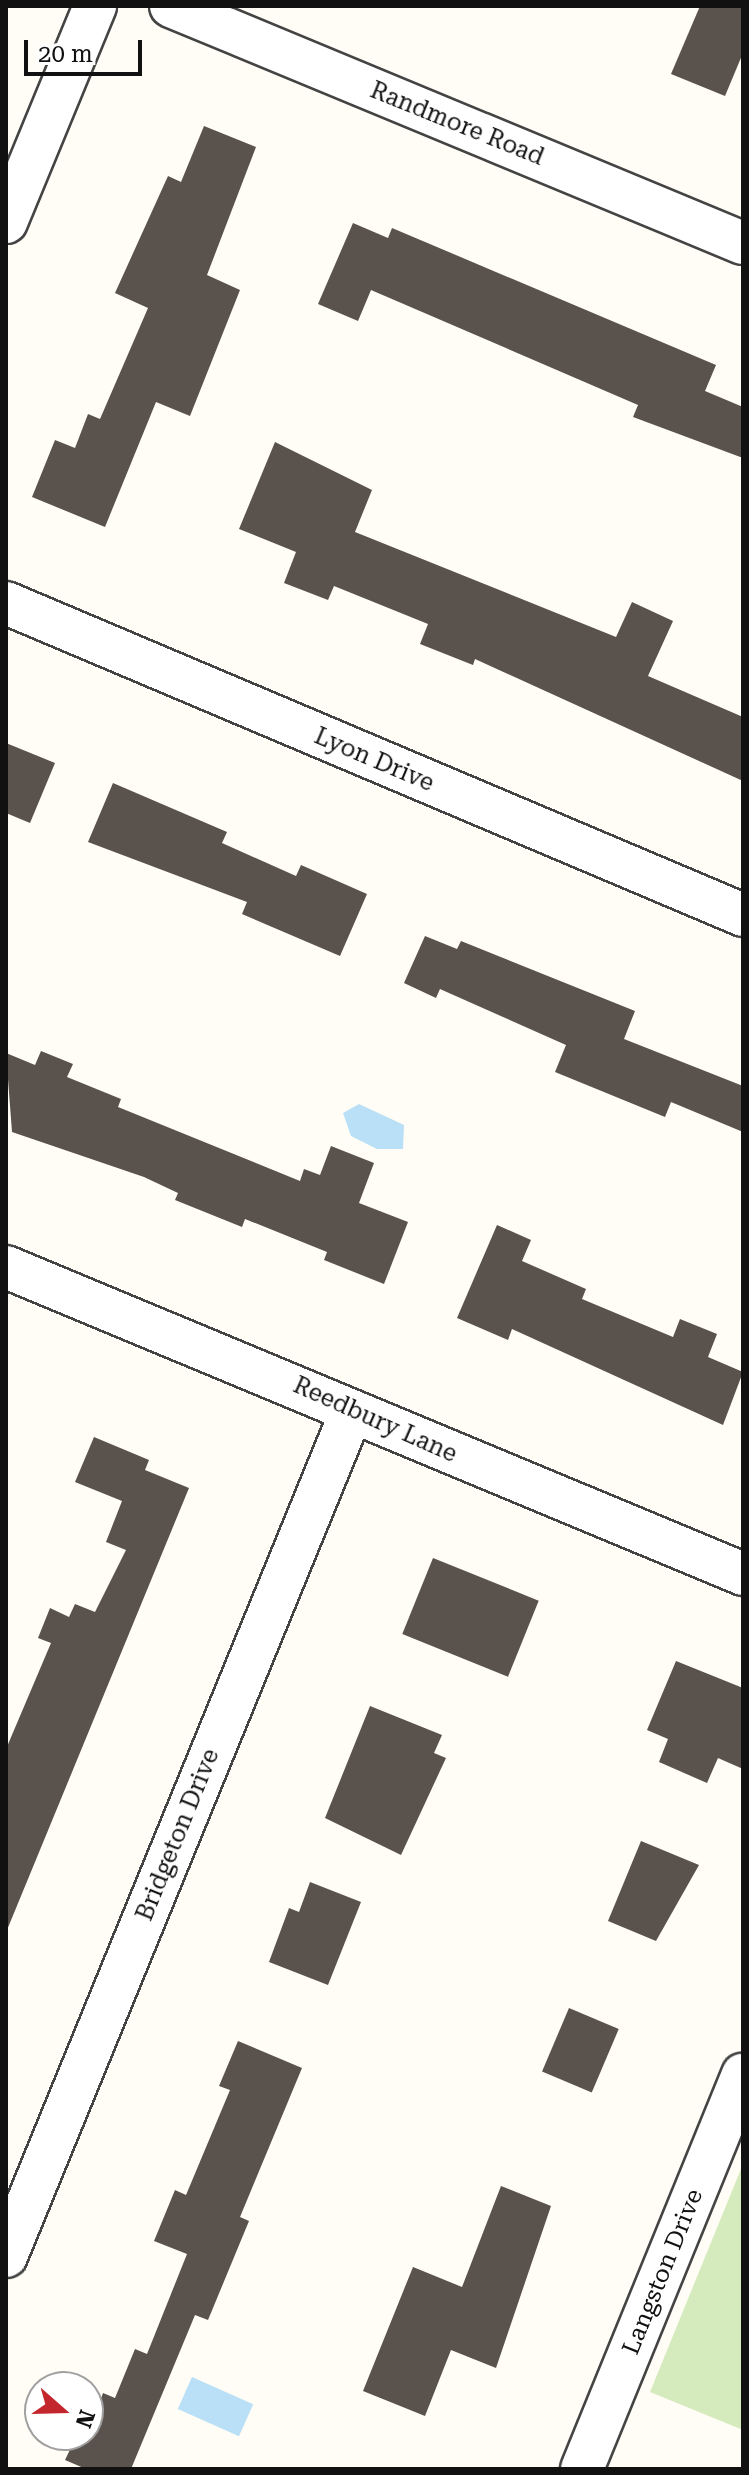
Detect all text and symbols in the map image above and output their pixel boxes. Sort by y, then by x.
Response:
scale bar [28,24,146,74]
text: 20 m [38,40,93,68]
street label: Randmore Road [366,76,548,172]
street label: Lyon Drive [310,722,438,798]
street label: Reedbury Lane [289,1371,461,1469]
street label: Bridgeton Drive [130,1745,226,1925]
street label: Langston Drive [617,2185,709,2359]
north arrow [24,2371,104,2451]
text: N [71,2406,100,2431]

